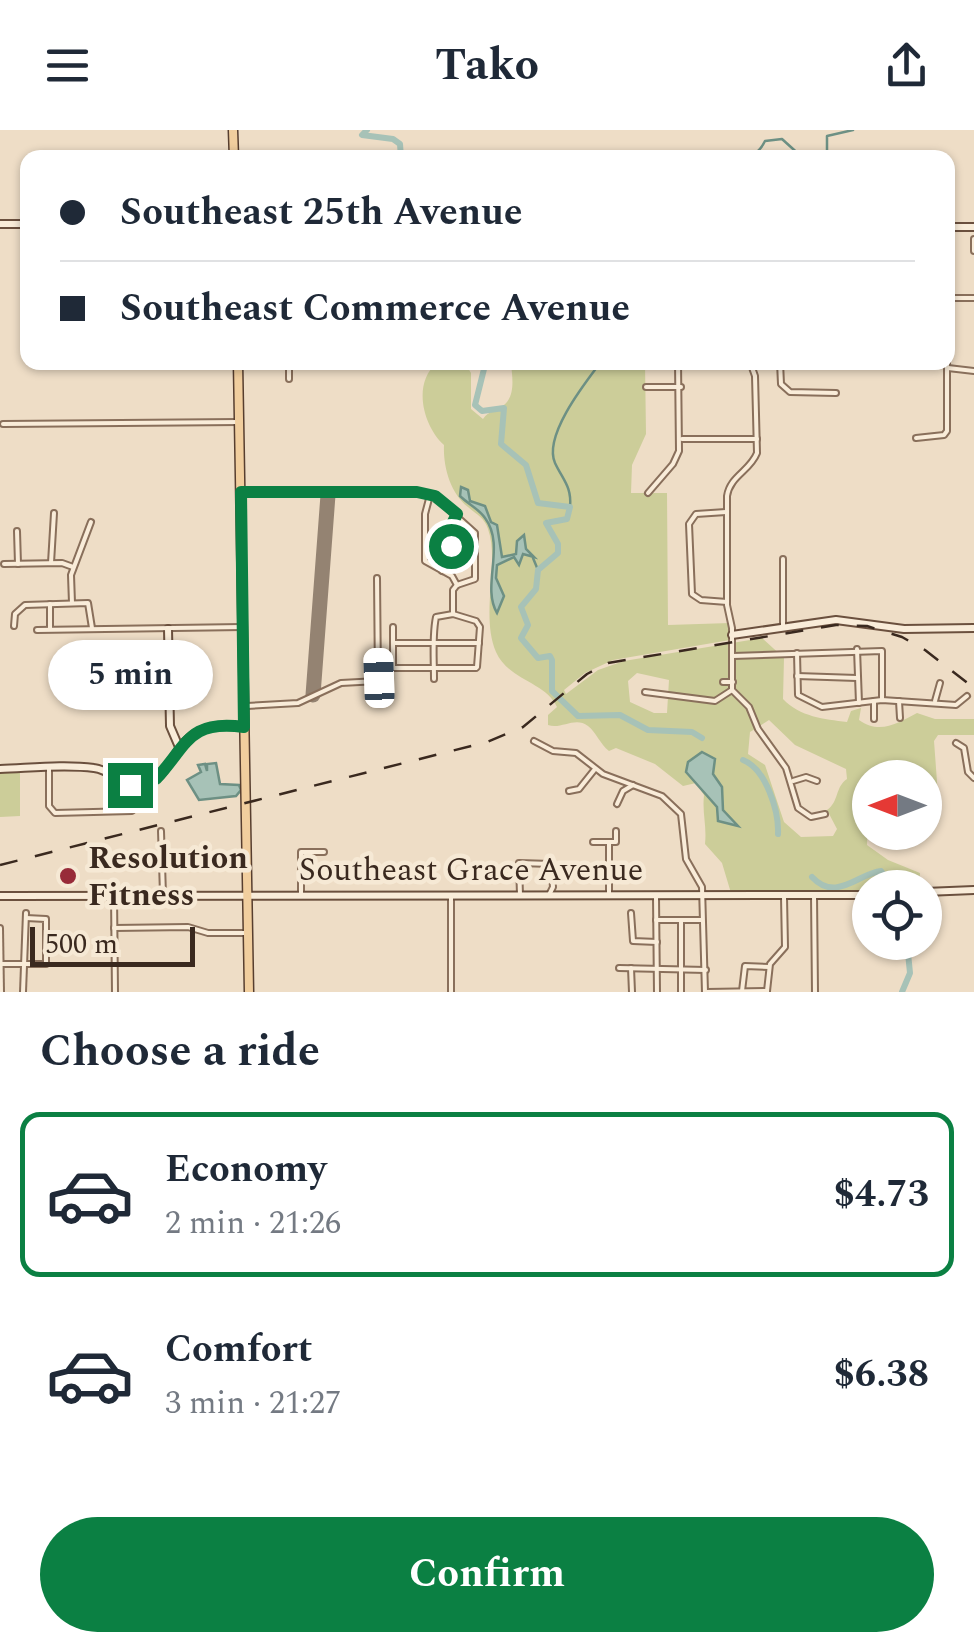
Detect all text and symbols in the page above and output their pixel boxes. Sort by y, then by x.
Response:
text: Tako [435,31,539,100]
icon: menu [40,38,95,93]
icon: share [879,38,934,93]
text: Southeast 25th Avenue [120,184,523,242]
text: Southeast Commerce Avenue [120,280,630,338]
route start [429,524,474,569]
callout: 5 min [48,640,212,710]
car [363,647,395,709]
text: 5 min [88,650,173,699]
north arrow [852,760,942,850]
map controls [852,760,942,960]
route end [108,763,153,808]
place label: Resolution Fitness [88,834,248,920]
street label: Southeast Grace Avenue [299,846,643,895]
marker: Resolution Fitness [57,865,79,887]
button: locate [852,870,942,960]
scale bar [30,922,195,966]
text: 500 m [45,923,118,966]
text: Choose a ride [40,1017,320,1086]
text: Economy [165,1141,326,1199]
icon: car [45,1150,135,1240]
text: $4.73 [834,1166,929,1224]
text: 2 min · 21:26 [165,1199,341,1248]
text: Comfort [165,1321,312,1379]
icon: car [45,1330,135,1420]
text: $6.38 [834,1346,929,1404]
text: 3 min · 21:27 [165,1379,341,1428]
button: Confirm [40,1517,934,1632]

